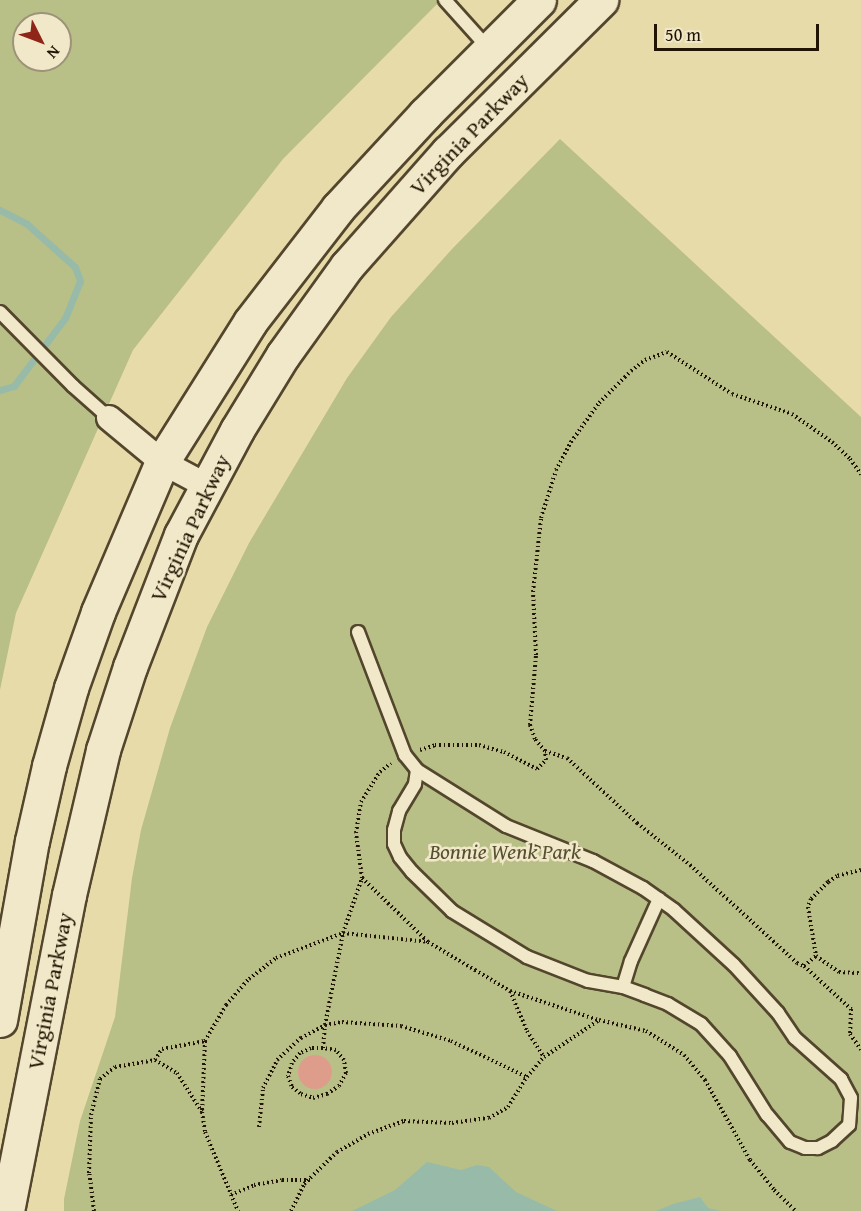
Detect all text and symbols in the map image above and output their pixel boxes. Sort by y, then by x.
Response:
north arrow [12,12,72,72]
scale bar [657,12,822,50]
text: 50 m [665,21,701,48]
text: N [41,41,66,65]
street label: Virginia Parkway [404,67,534,201]
street label: Virginia Parkway [144,450,236,606]
park label: Bonnie Wenk Park [429,839,581,865]
street label: Virginia Parkway [22,910,78,1072]

